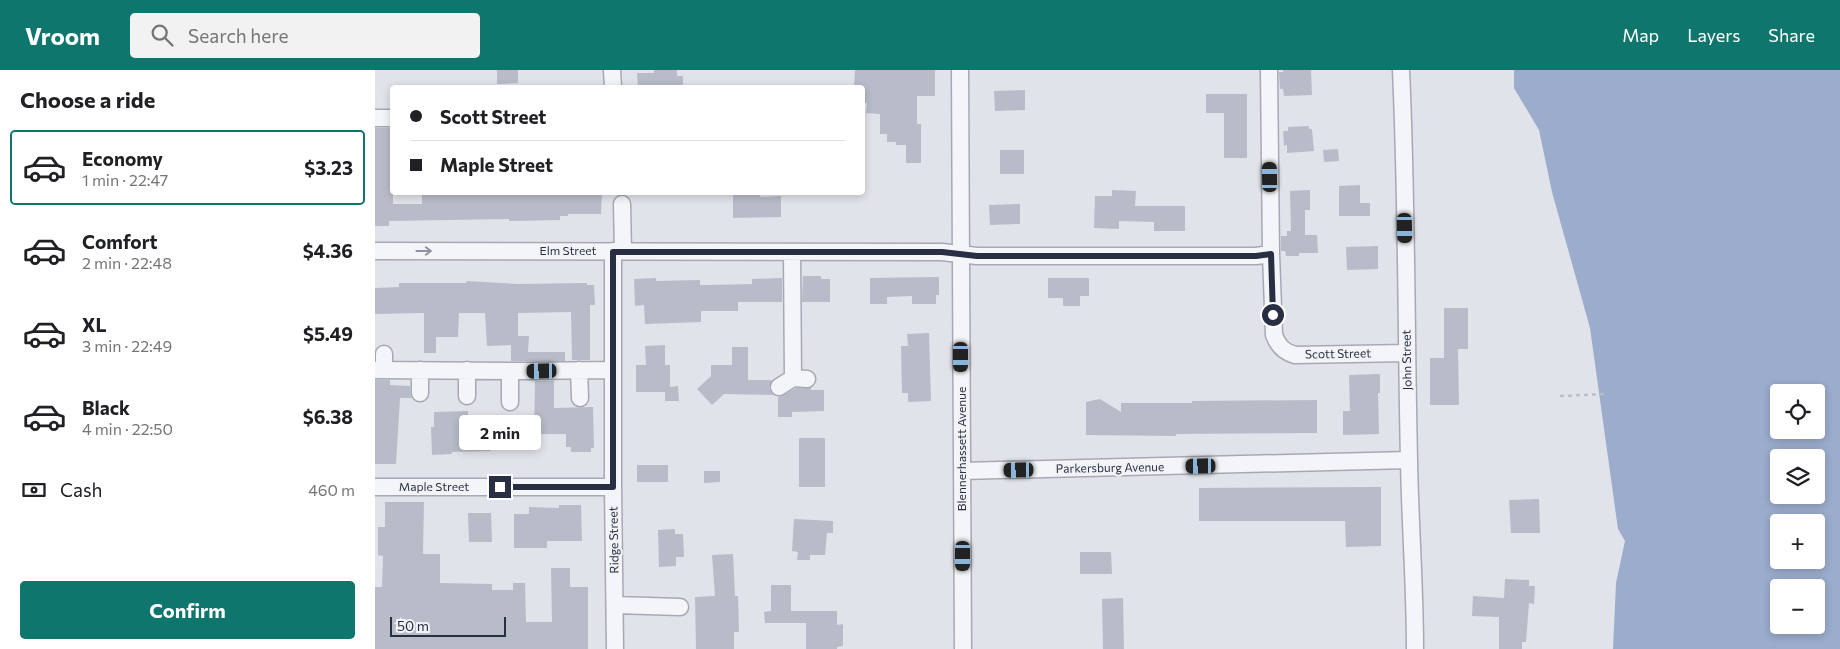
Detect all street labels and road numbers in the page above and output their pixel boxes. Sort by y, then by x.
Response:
street label: Elm Street [540,243,597,257]
street label: John Street [1398,329,1415,390]
street label: Scott Street [1305,345,1371,361]
street label: Blennerhassett Avenue [954,387,968,511]
street label: Parkersburg Avenue [1056,459,1164,475]
street label: Maple Street [399,479,469,493]
street label: Ridge Street [605,506,621,574]

